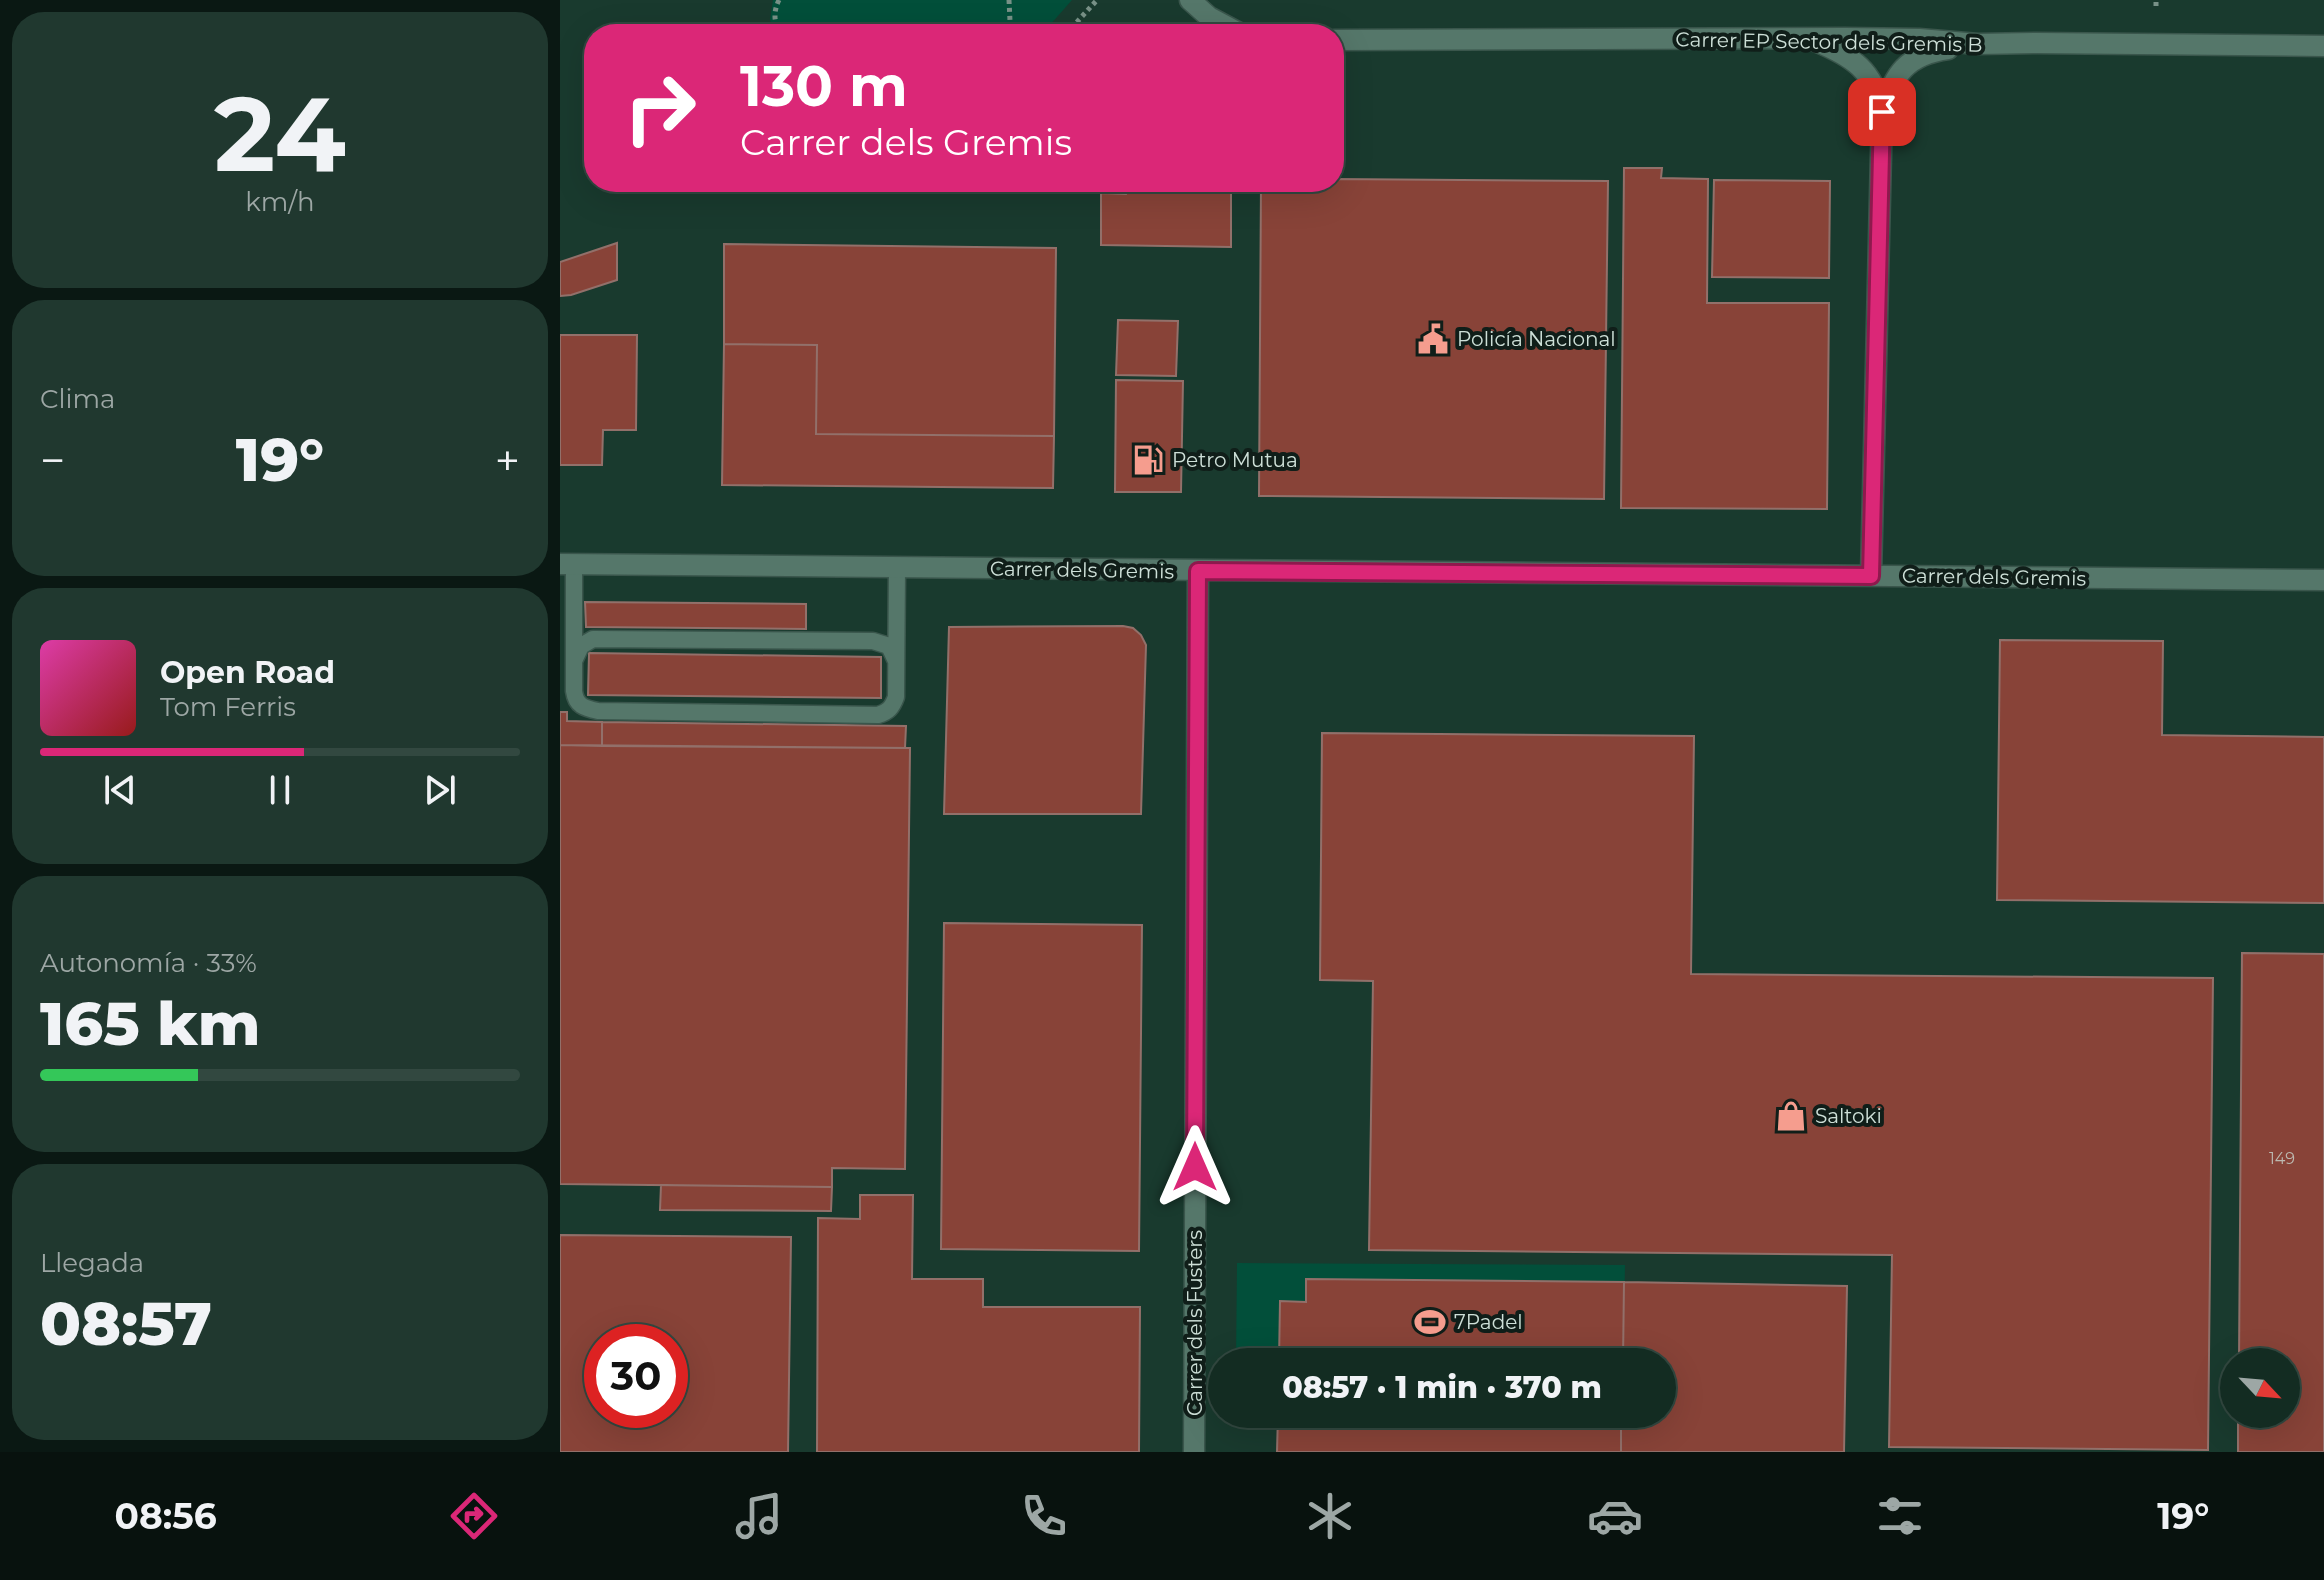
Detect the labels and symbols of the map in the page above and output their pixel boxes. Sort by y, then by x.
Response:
street label: Carrer EP Sector dels Gremis B [1675,27,1983,57]
pin [1848,78,1916,146]
public building icon: Policía Nacional [1416,322,1450,356]
place label: Policía Nacional [1457,327,1616,351]
fuel station icon: Petro Mutua [1131,443,1165,477]
place label: Petro Mutua [1172,448,1298,472]
street label: Carrer dels Gremis [990,556,1175,584]
street label: Carrer dels Gremis [1902,563,2087,591]
shop icon: Saltoki [1774,1099,1808,1133]
place label: Saltoki [1815,1104,1882,1128]
position arrow [1153,1125,1237,1209]
house number: 149 [2269,1149,2295,1168]
street label: Carrer dels Fusters [1183,1230,1207,1416]
sports icon: 7Padel [1413,1305,1447,1339]
place label: 7Padel [1454,1310,1523,1334]
speed limit sign: 30 [584,1324,688,1428]
north arrow [2220,1348,2300,1428]

